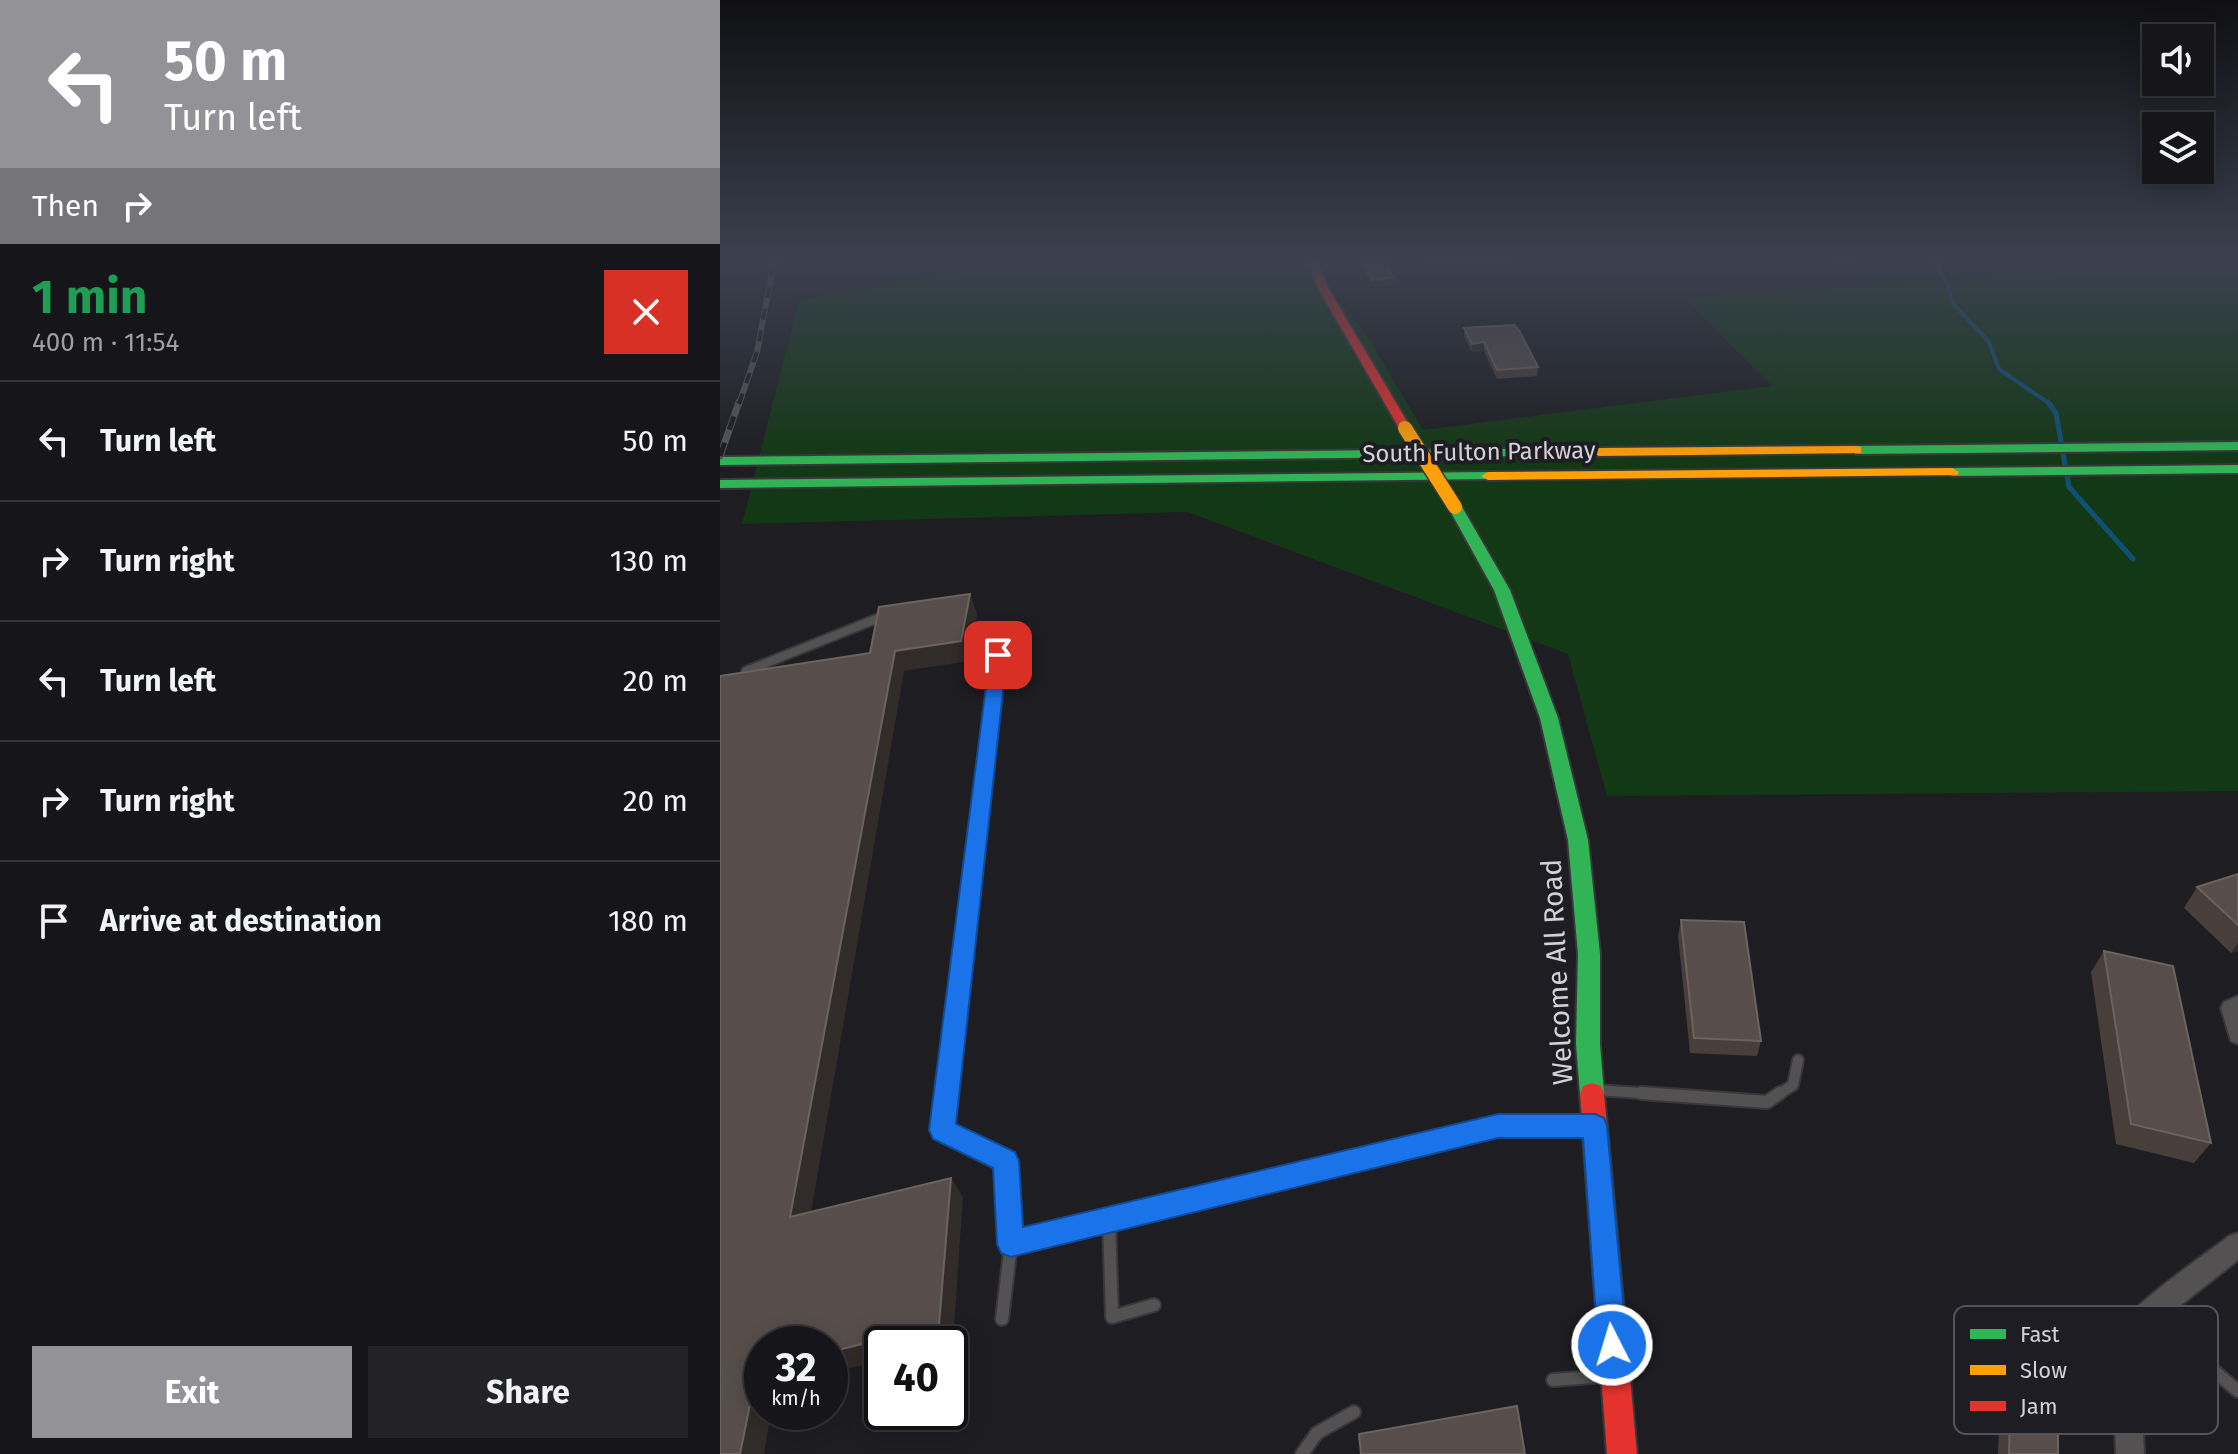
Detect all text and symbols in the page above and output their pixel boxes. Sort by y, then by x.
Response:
map controls [2142,24,2214,184]
button: sound [2142,24,2214,96]
text: 50 m [164,28,287,95]
icon: left [32,32,136,136]
text: Turn left [164,96,302,140]
button: layers [2142,112,2214,184]
icon: right [115,184,159,228]
text: Then [32,188,99,224]
text: 1 min [32,268,147,326]
button: close [604,270,688,354]
text: 400 m · 11:54 [32,327,179,358]
icon: left [32,419,76,463]
text: Turn left [100,423,216,459]
text: 50 m [623,423,688,459]
street label: South Fulton Parkway [1362,436,1596,468]
icon: right [32,539,76,583]
text: Turn right [100,543,235,579]
text: 130 m [610,543,688,579]
pin [964,621,1032,689]
icon: arrive [976,633,1020,677]
icon: left [32,659,76,703]
text: Turn left [100,663,216,699]
text: 20 m [623,663,688,699]
icon: right [32,779,76,823]
text: Turn right [100,783,235,819]
text: 20 m [623,783,688,819]
street label: Welcome All Road [1535,858,1579,1086]
icon: arrive [32,899,76,943]
text: Arrive at destination [100,903,382,939]
text: 180 m [608,903,688,939]
position arrow [1570,1303,1654,1387]
legend [1954,1306,2218,1434]
text: Fast [2020,1321,2060,1348]
speed limit sign: 40 [864,1326,968,1430]
text: 32 [775,1344,817,1392]
button: Exit [32,1346,352,1438]
button: Share [368,1346,688,1438]
text: Slow [2020,1357,2067,1384]
text: km/h [771,1386,821,1410]
text: Jam [2020,1393,2058,1420]

